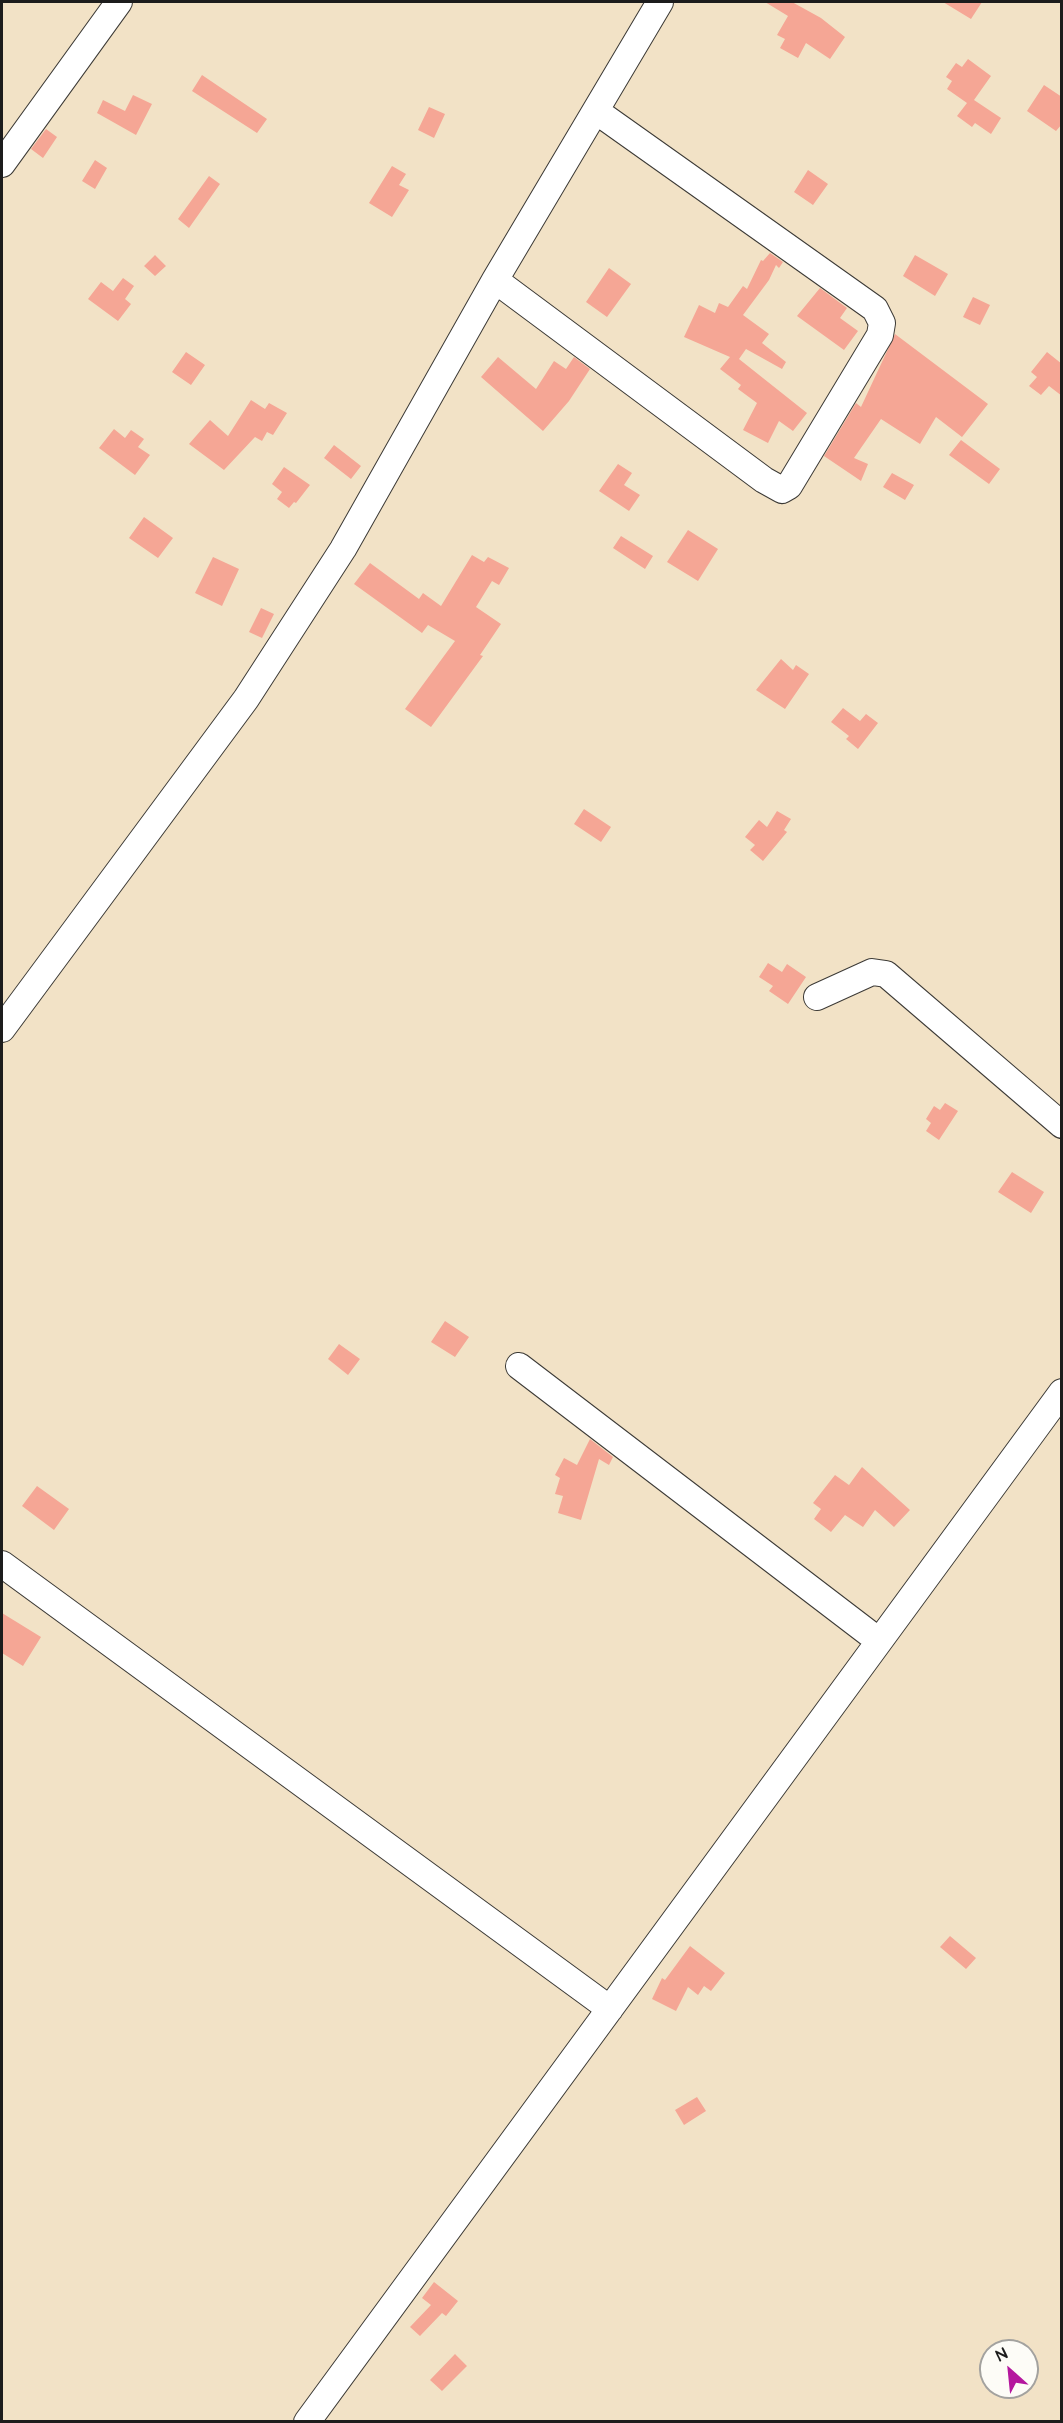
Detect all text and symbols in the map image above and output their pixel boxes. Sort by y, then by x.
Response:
north arrow [979,2339,1039,2399]
text: N [992,2343,1011,2367]

